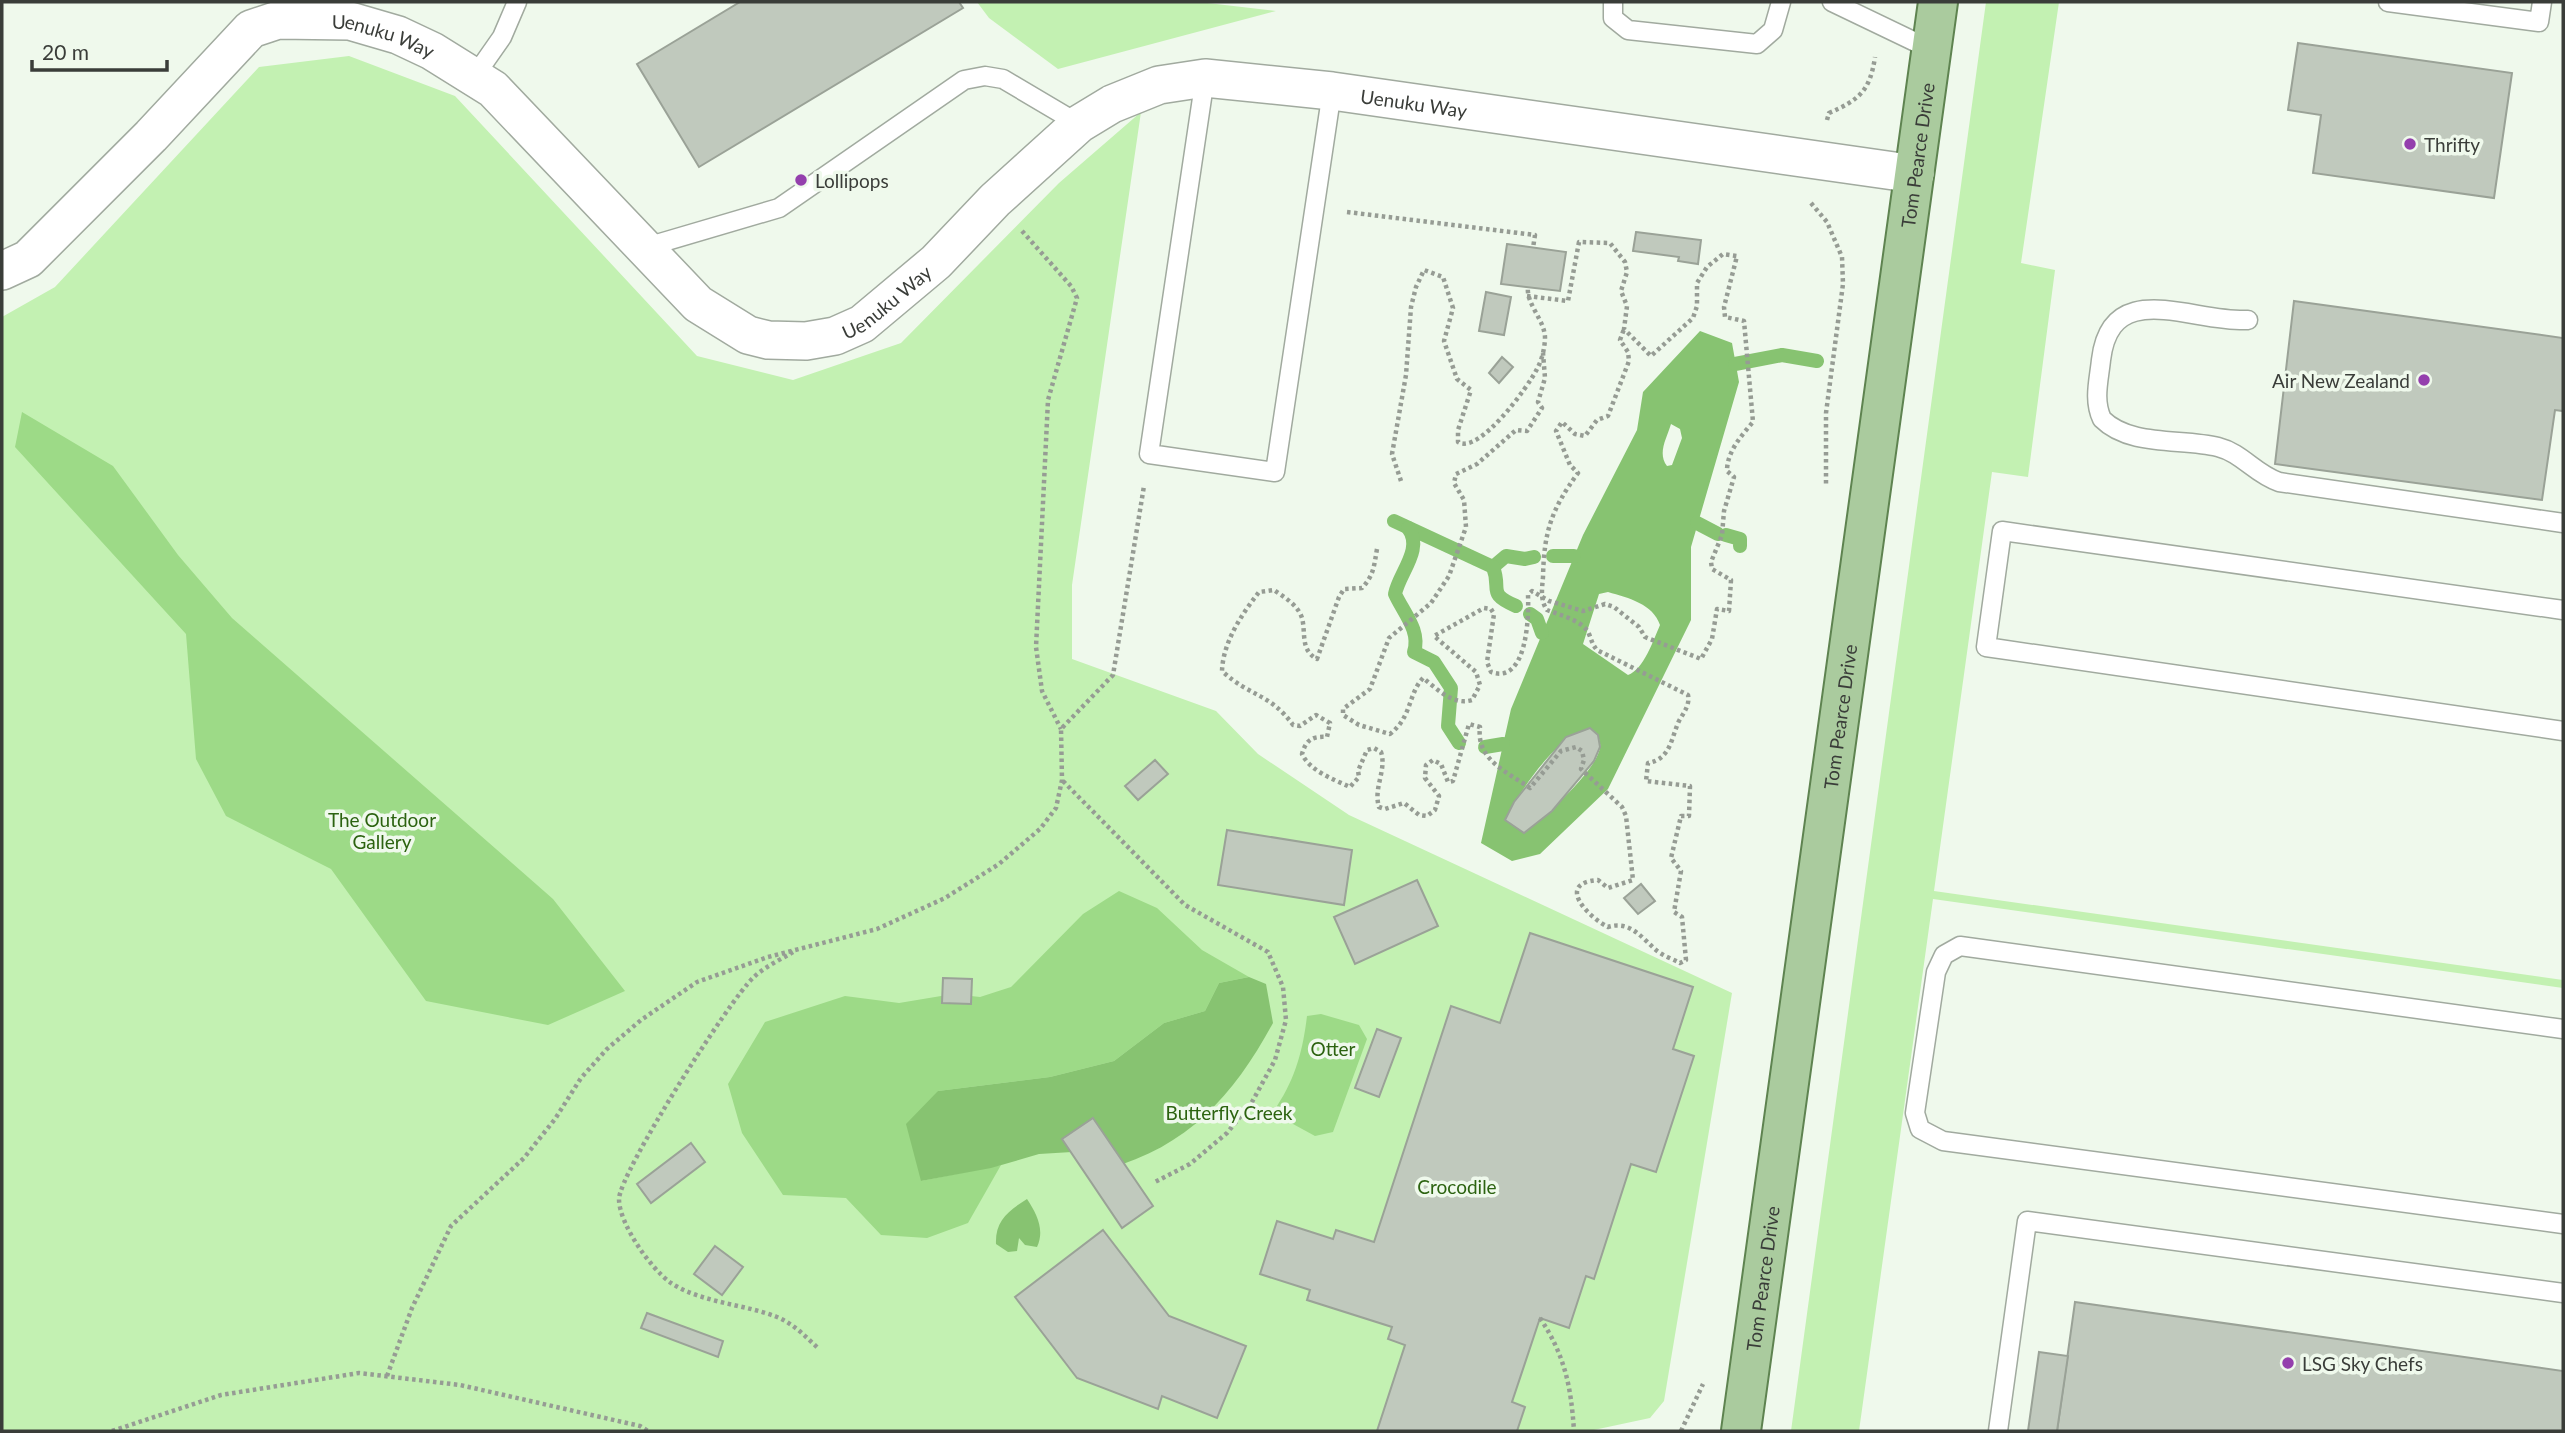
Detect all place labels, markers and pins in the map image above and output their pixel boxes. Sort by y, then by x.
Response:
place label: Thrifty [2424,133,2480,156]
marker: Thrifty [2402,136,2418,152]
place label: Lollipops [815,169,889,192]
marker: Lollipops [793,172,809,188]
place label: Air New Zealand [2272,369,2410,392]
marker: Air New Zealand [2416,372,2432,388]
place label: LSG Sky Chefs [2302,1352,2423,1375]
marker: LSG Sky Chefs [2280,1355,2296,1371]

